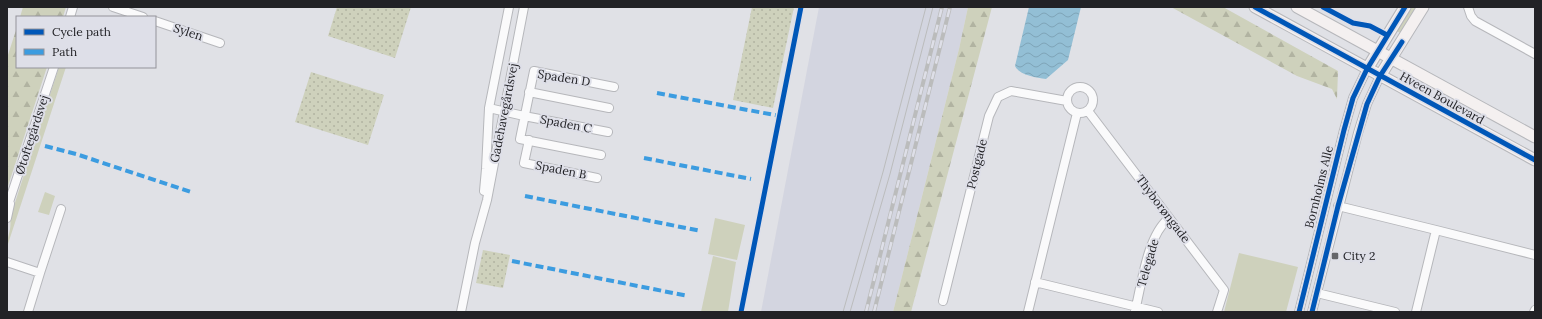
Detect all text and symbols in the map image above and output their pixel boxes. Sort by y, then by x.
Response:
legend [16,16,156,68]
street label: Sylen [172,20,205,43]
text: Cycle path [52,24,111,39]
text: Path [52,44,77,59]
street label: Gadehavegårdsvej [487,62,521,164]
street label: Spaden D [537,66,592,89]
street label: Hveen Boulevard [1397,68,1487,127]
street label: Øtoftegårdsvej [12,93,51,177]
street label: Spaden C [539,111,594,136]
street label: Postgade [963,137,990,190]
street label: Bornholms Alle [1301,144,1336,230]
street label: Spaden B [534,157,588,182]
street label: Thyborøngade [1133,172,1194,246]
street label: Telegade [1133,236,1162,289]
place label: City 2 [1343,248,1376,263]
marker: City 2 [1330,251,1340,261]

